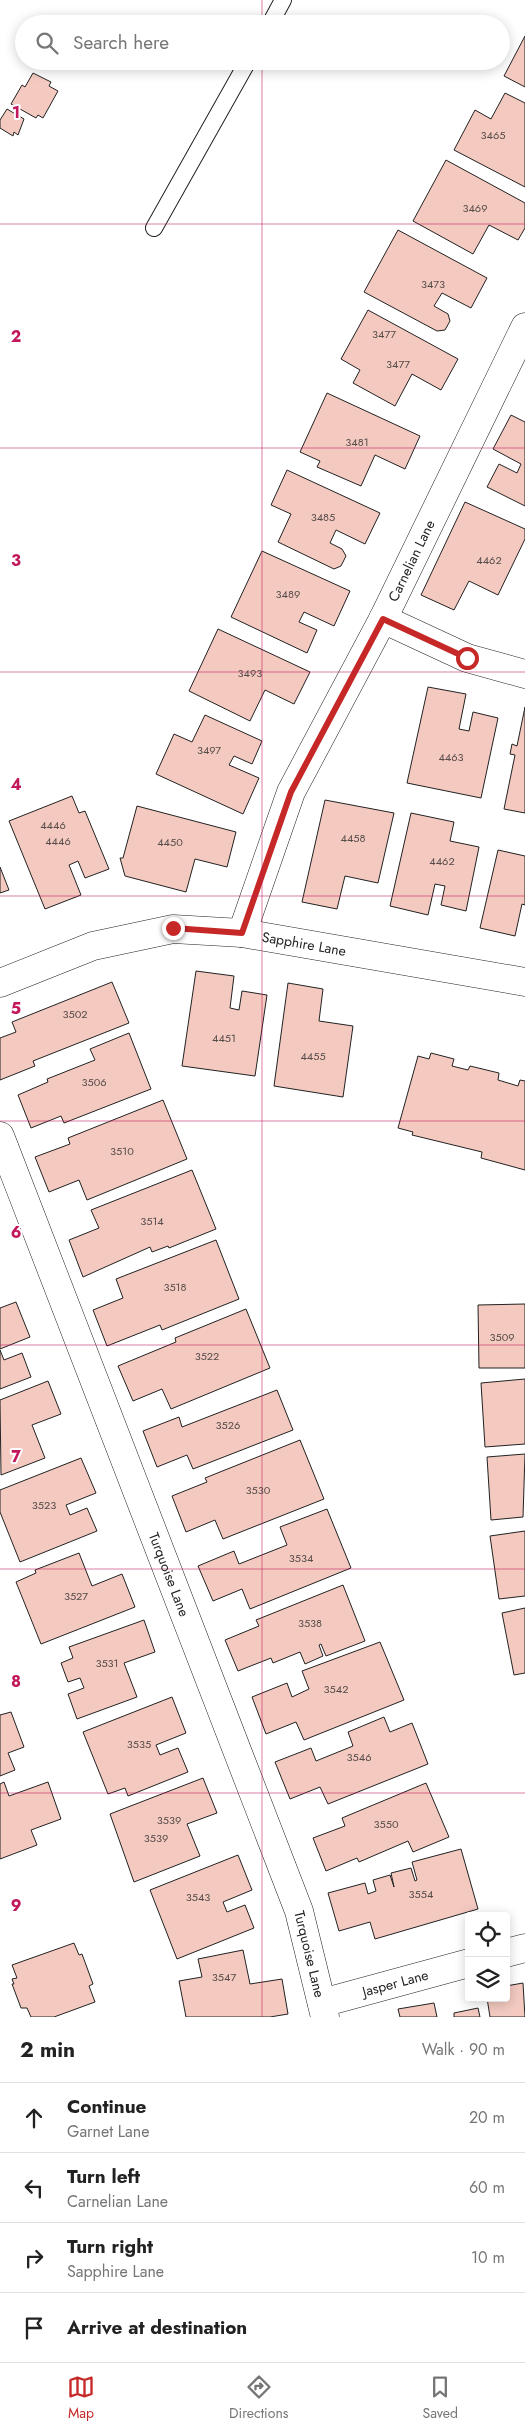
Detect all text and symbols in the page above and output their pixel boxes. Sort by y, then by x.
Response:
search box [15,15,510,70]
icon: search [33,29,61,57]
text: Search here [73,29,169,56]
text: 1 [12,101,20,124]
house number: 3465 [481,127,505,143]
house number: 3469 [462,200,488,216]
house number: 3473 [421,276,445,292]
text: 2 [11,325,21,348]
house number: 3477 [372,326,396,342]
house number: 3477 [386,356,410,372]
house number: 3481 [345,434,369,450]
house number: 3485 [311,509,335,525]
street label: Carnelian Lane [383,517,440,605]
text: 3 [11,549,21,572]
house number: 4462 [476,552,502,568]
house number: 3489 [276,586,300,602]
route start [456,647,479,670]
house number: 3493 [238,665,262,681]
house number: 3497 [197,742,221,758]
house number: 4463 [438,749,464,765]
text: 4 [10,773,22,796]
house number: 4446 [40,817,66,833]
house number: 4458 [340,830,366,846]
house number: 4446 [45,833,71,849]
house number: 4450 [157,834,183,850]
house number: 4462 [429,853,455,869]
route end [162,917,185,940]
street label: Sapphire Lane [260,927,348,961]
text: 5 [11,997,21,1020]
house number: 3502 [62,1006,88,1022]
house number: 4451 [212,1030,236,1046]
house number: 4455 [300,1048,326,1064]
house number: 3506 [81,1074,107,1090]
house number: 3510 [110,1143,134,1159]
house number: 3514 [140,1213,164,1229]
text: 6 [11,1221,21,1244]
house number: 3518 [163,1279,187,1295]
house number: 3509 [489,1329,515,1345]
house number: 3522 [195,1348,219,1364]
house number: 3526 [216,1417,240,1433]
text: 7 [11,1445,21,1468]
house number: 3530 [246,1482,271,1498]
house number: 3523 [32,1497,56,1513]
street label: Turquoise Lane [144,1530,194,1619]
house number: 3534 [289,1550,314,1566]
house number: 3527 [64,1588,88,1604]
house number: 3538 [298,1615,322,1631]
house number: 3531 [95,1655,119,1671]
text: 8 [11,1670,21,1693]
house number: 3542 [324,1681,348,1697]
house number: 3535 [127,1736,151,1752]
house number: 3546 [347,1749,371,1765]
house number: 3539 [157,1812,181,1828]
house number: 3550 [373,1816,399,1832]
house number: 3539 [144,1830,168,1846]
house number: 3554 [409,1886,434,1902]
house number: 3543 [186,1889,210,1905]
text: 9 [11,1894,21,1917]
street label: Turquoise Lane [289,1909,330,1999]
map controls [465,1912,510,2002]
button: locate [465,1912,510,1957]
button: layers [465,1957,510,2002]
street label: Jasper Lane [358,1965,431,2002]
house number: 3547 [212,1969,236,1985]
text: 2 min [20,2035,75,2065]
text: Walk · 90 m [422,2038,505,2061]
text: Continue [67,2093,146,2120]
icon: ahead [20,2104,48,2132]
text: 20 m [469,2106,505,2129]
text: Garnet Lane [67,2120,149,2143]
text: Turn left [67,2163,140,2190]
icon: left [20,2174,48,2202]
text: 60 m [469,2176,505,2199]
text: Carnelian Lane [67,2190,168,2213]
text: Turn right [67,2233,153,2260]
icon: right [20,2244,48,2272]
text: 10 m [471,2246,505,2269]
text: Sapphire Lane [67,2260,164,2283]
icon: arrive [20,2314,48,2342]
text: Arrive at destination [67,2314,247,2341]
tab: Map [67,2373,95,2423]
tab: Directions [229,2373,288,2423]
tab: Saved [422,2373,458,2423]

